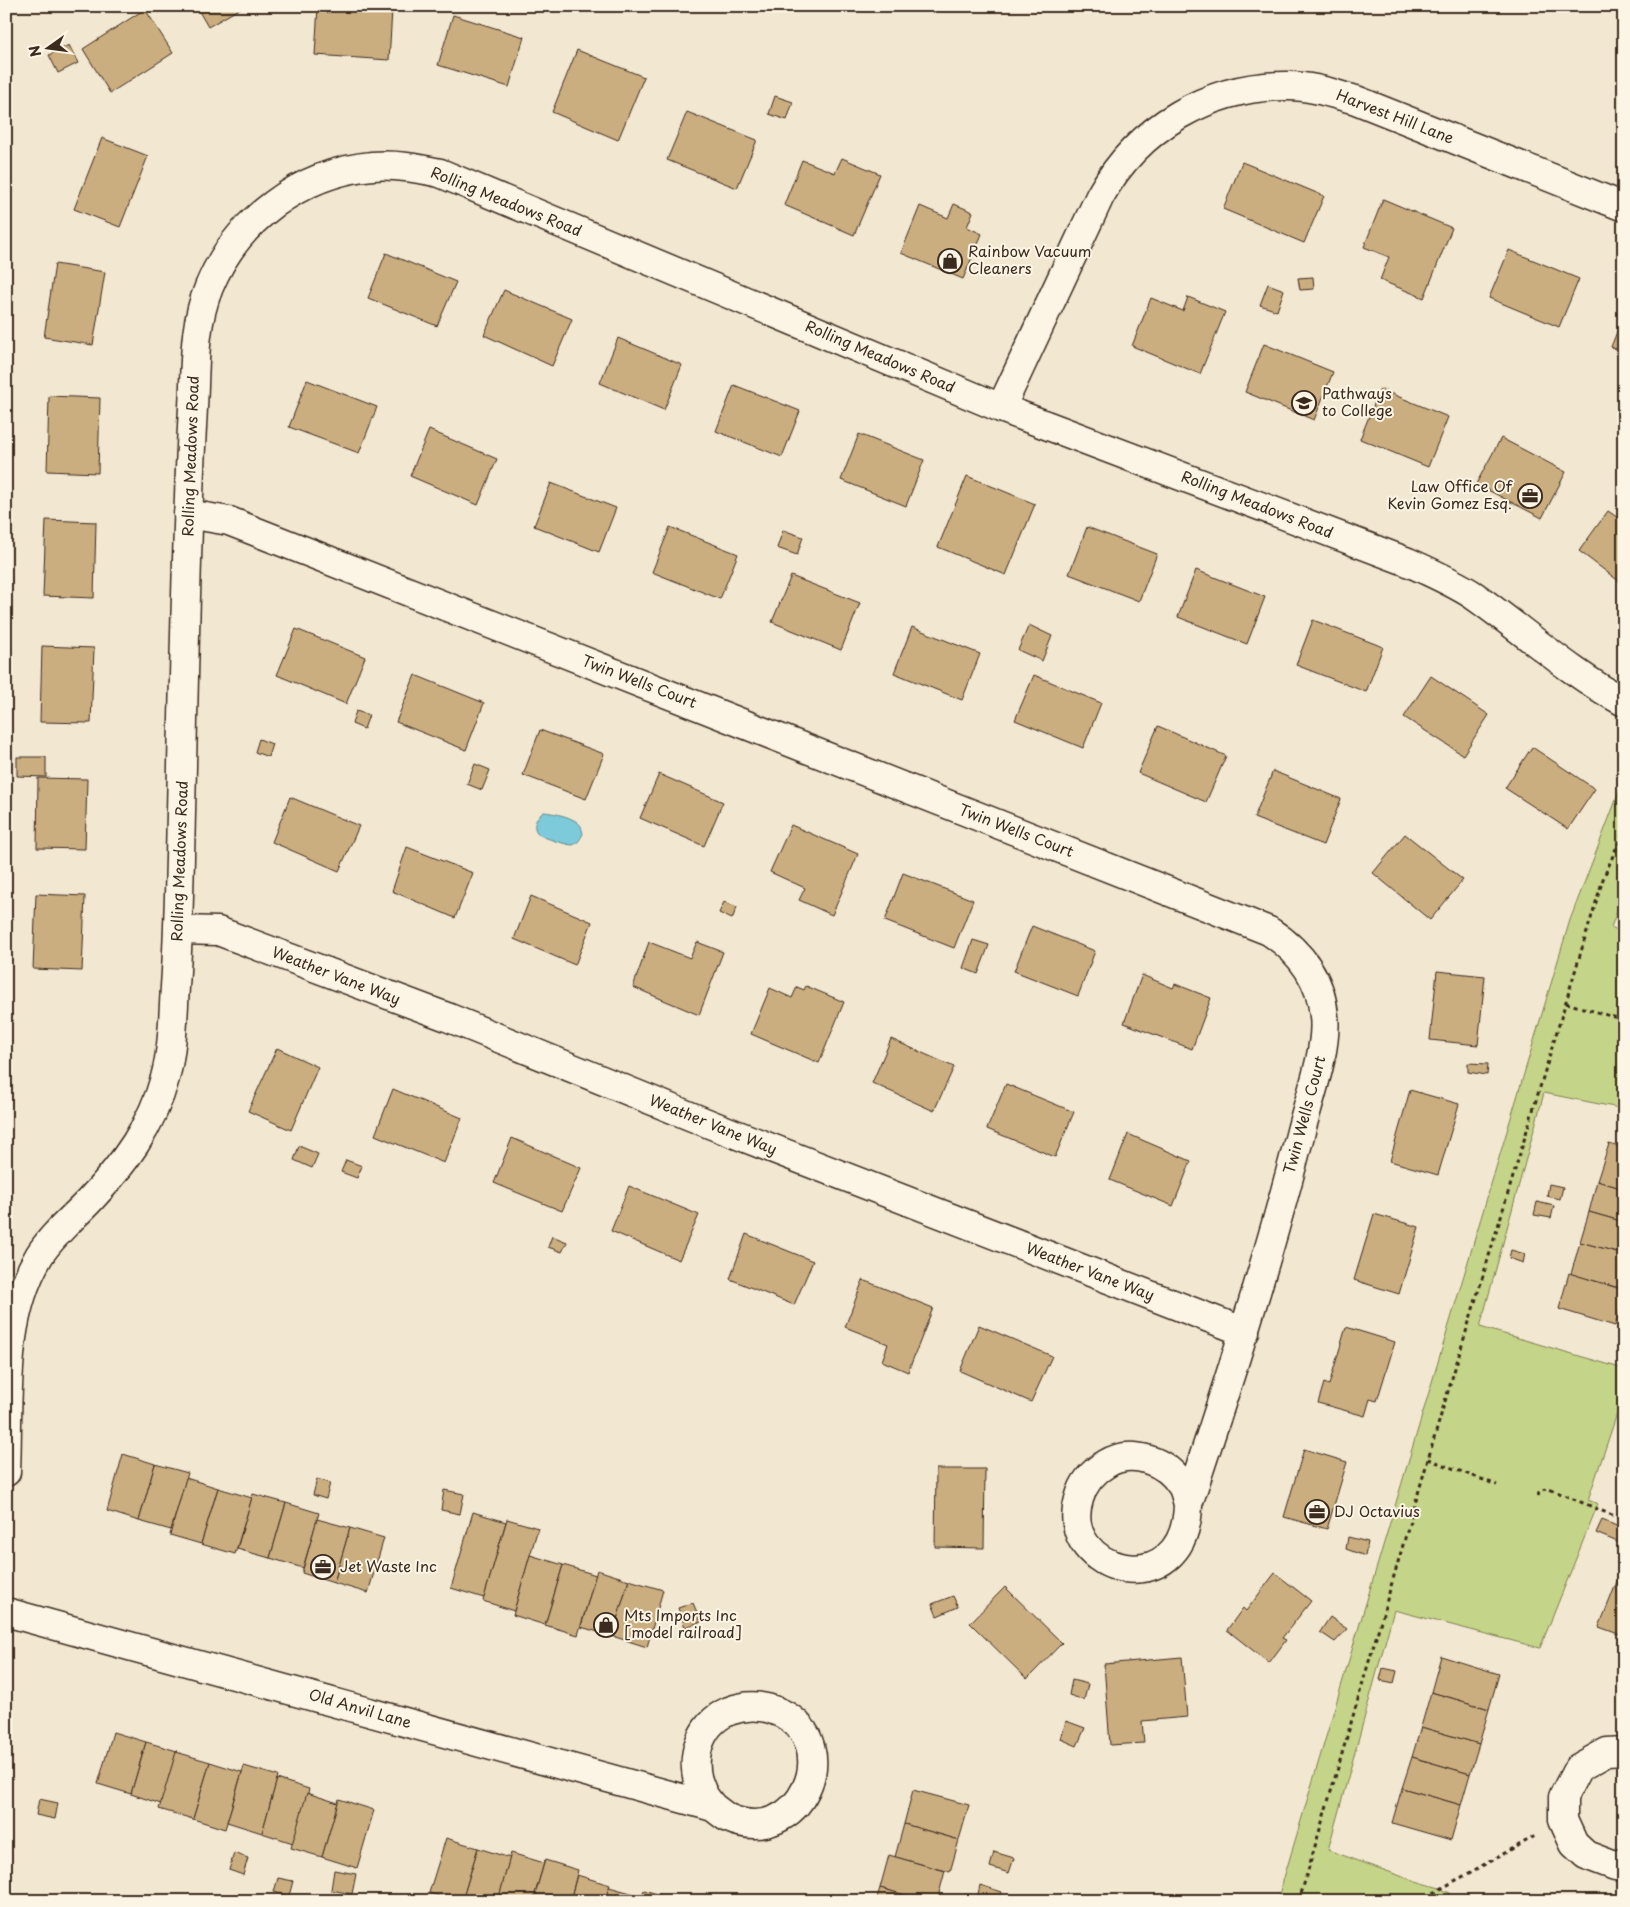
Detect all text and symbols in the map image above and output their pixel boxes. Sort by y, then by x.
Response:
north arrow [22,22,72,72]
text: N [23,43,46,59]
street label: Harvest Hill Lane [1333,83,1458,149]
street label: Rolling Meadows Road [428,160,586,241]
place label: Rainbow Vacuum Cleaners [968,239,1091,279]
shop icon: Rainbow Vacuum Cleaners [937,248,963,274]
street label: Rolling Meadows Road [802,314,959,398]
street label: Rolling Meadows Road [175,375,204,537]
place label: Pathways to College [1322,381,1393,421]
school or university icon: Pathways to College [1291,390,1317,416]
street label: Rolling Meadows Road [1178,464,1337,543]
place label: Law Office Of Kevin Gomez Esq. [1387,474,1513,514]
office icon: Law Office Of Kevin Gomez Esq. [1517,483,1543,509]
street label: Twin Wells Court [579,648,700,713]
street label: Rolling Meadows Road [164,780,193,942]
street label: Twin Wells Court [956,797,1077,862]
street label: Weather Vane Way [269,939,404,1010]
street label: Twin Wells Court [1277,1053,1330,1176]
street label: Weather Vane Way [646,1087,781,1160]
street label: Weather Vane Way [1023,1235,1158,1306]
office icon: DJ Octavius [1304,1499,1330,1525]
place label: DJ Octavius [1334,1499,1420,1522]
office icon: Jet Waste Inc [310,1554,336,1580]
place label: Jet Waste Inc [340,1554,437,1577]
place label: Mts Imports Inc [model railroad] [624,1603,742,1643]
shop icon: Mts Imports Inc [model railroad] [593,1612,619,1638]
street label: Old Anvil Lane [306,1682,415,1733]

